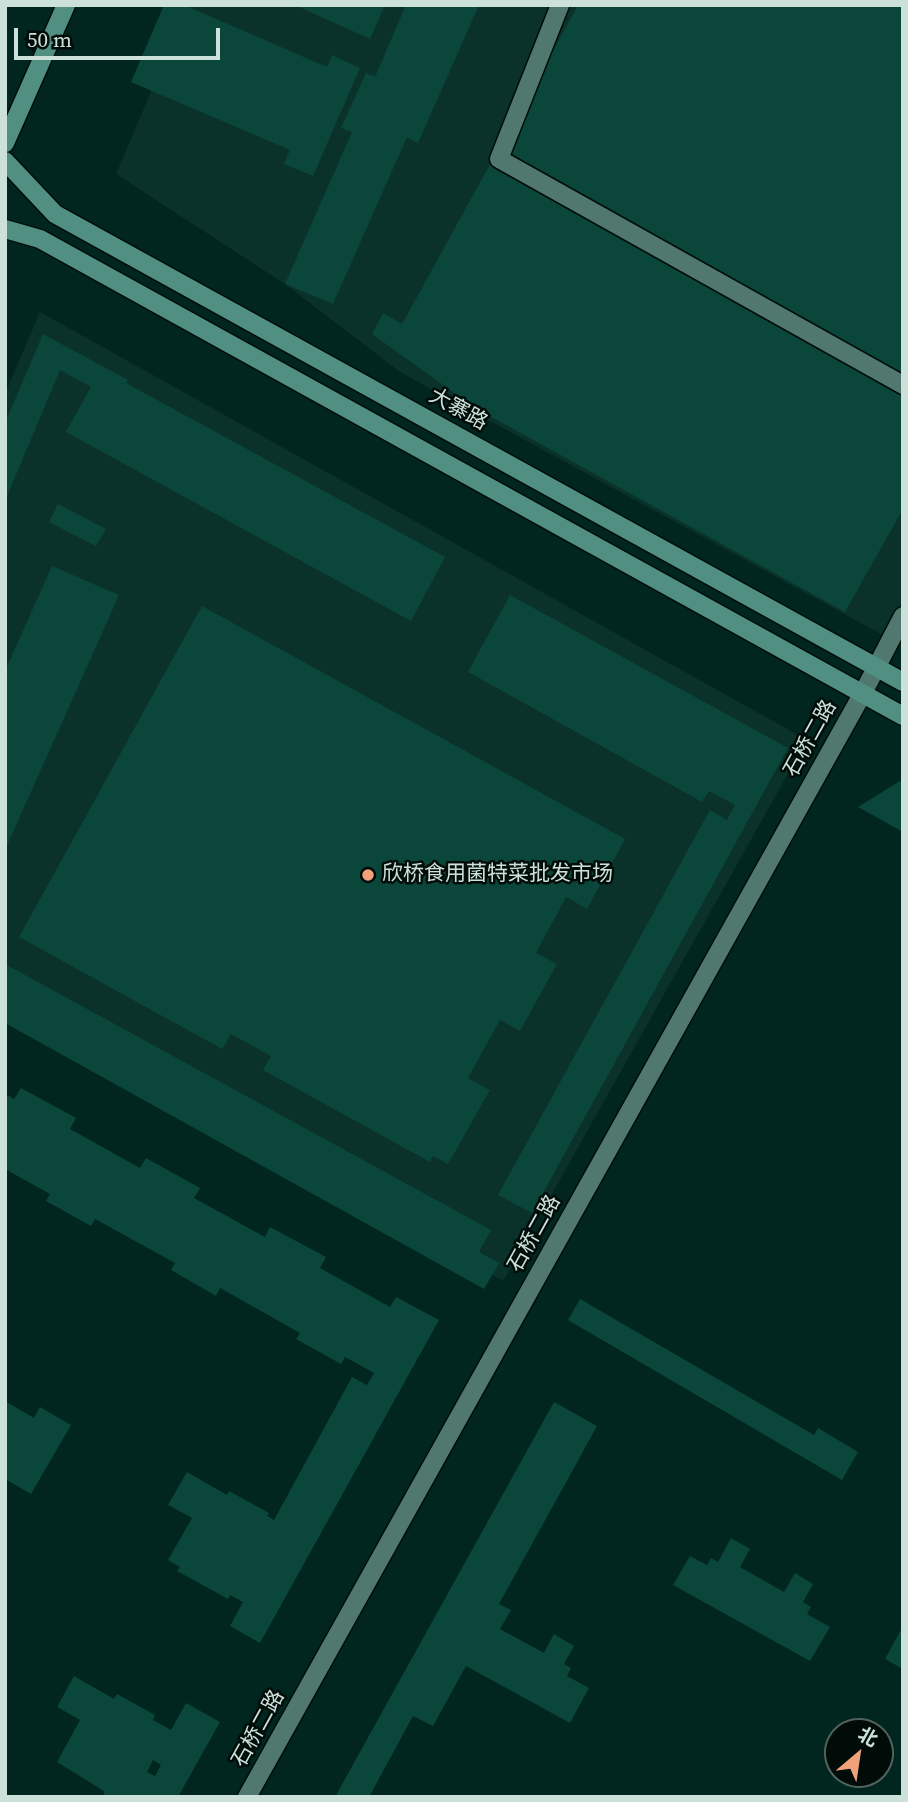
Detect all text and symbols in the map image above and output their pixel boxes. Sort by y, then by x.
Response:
scale bar [18,14,224,58]
text: 50 m [27,25,72,54]
street label: 大寨路 [424,384,492,436]
street label: 石桥二路 [780,696,842,782]
place label: 欣桥食用菌特菜批发市场 [382,862,613,888]
marker: 欣桥食用菌特菜批发市场 [360,867,376,883]
street label: 石桥二路 [504,1191,566,1277]
street label: 石桥二路 [228,1686,290,1772]
north arrow [824,1718,894,1788]
text: 北 [854,1720,883,1752]

